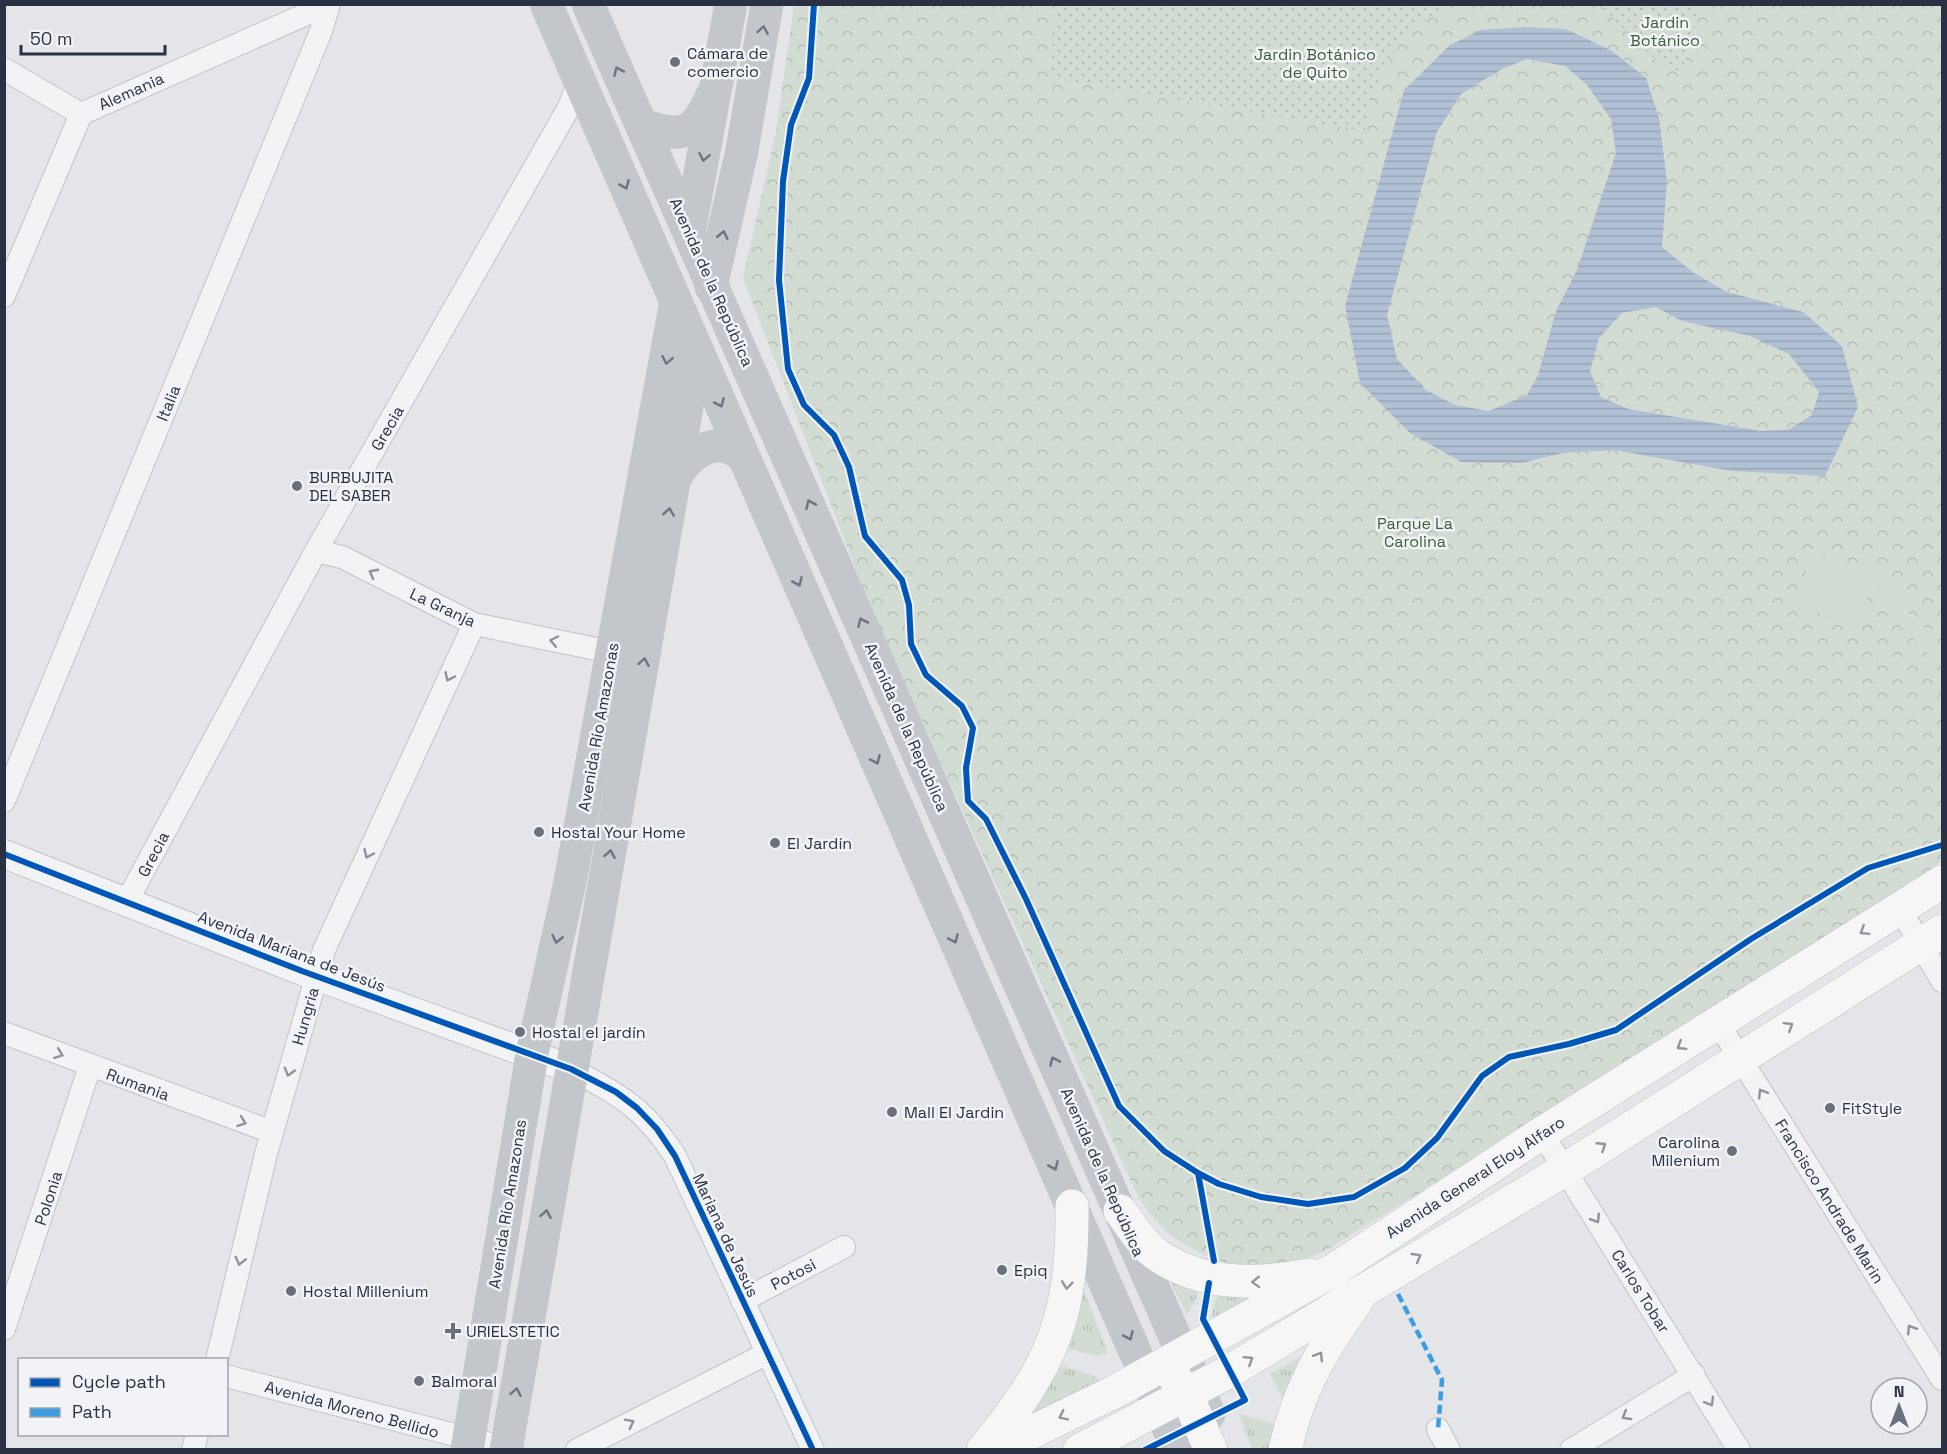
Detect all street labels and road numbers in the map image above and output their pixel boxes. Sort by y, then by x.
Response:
street label: Alemania [95,68,167,115]
street label: Avenida de la República [665,195,758,370]
street label: Italia [152,382,185,424]
street label: Grecia [366,402,409,454]
street label: La Granja [406,583,479,632]
street label: Avenida de la República [860,640,953,815]
street label: Avenida Río Amazonas [573,641,624,813]
street label: Grecia [133,828,174,881]
street label: Avenida Mariana de Jesús [195,906,389,997]
street label: Hungria [287,985,324,1048]
street label: Rumania [103,1063,172,1106]
street label: Avenida de la República [1056,1085,1149,1260]
street label: Avenida General Eloy Alfaro [1382,1112,1569,1243]
street label: Francisco Andrade Marin [1770,1115,1889,1288]
street label: Avenida Río Amazonas [484,1118,531,1290]
street label: Polonia [30,1168,67,1228]
street label: Mariana de Jesús [688,1170,763,1301]
street label: Carlos Tobar [1607,1246,1675,1337]
street label: Potosi [767,1254,819,1295]
street label: Avenida Moreno Bellido [262,1376,441,1443]

